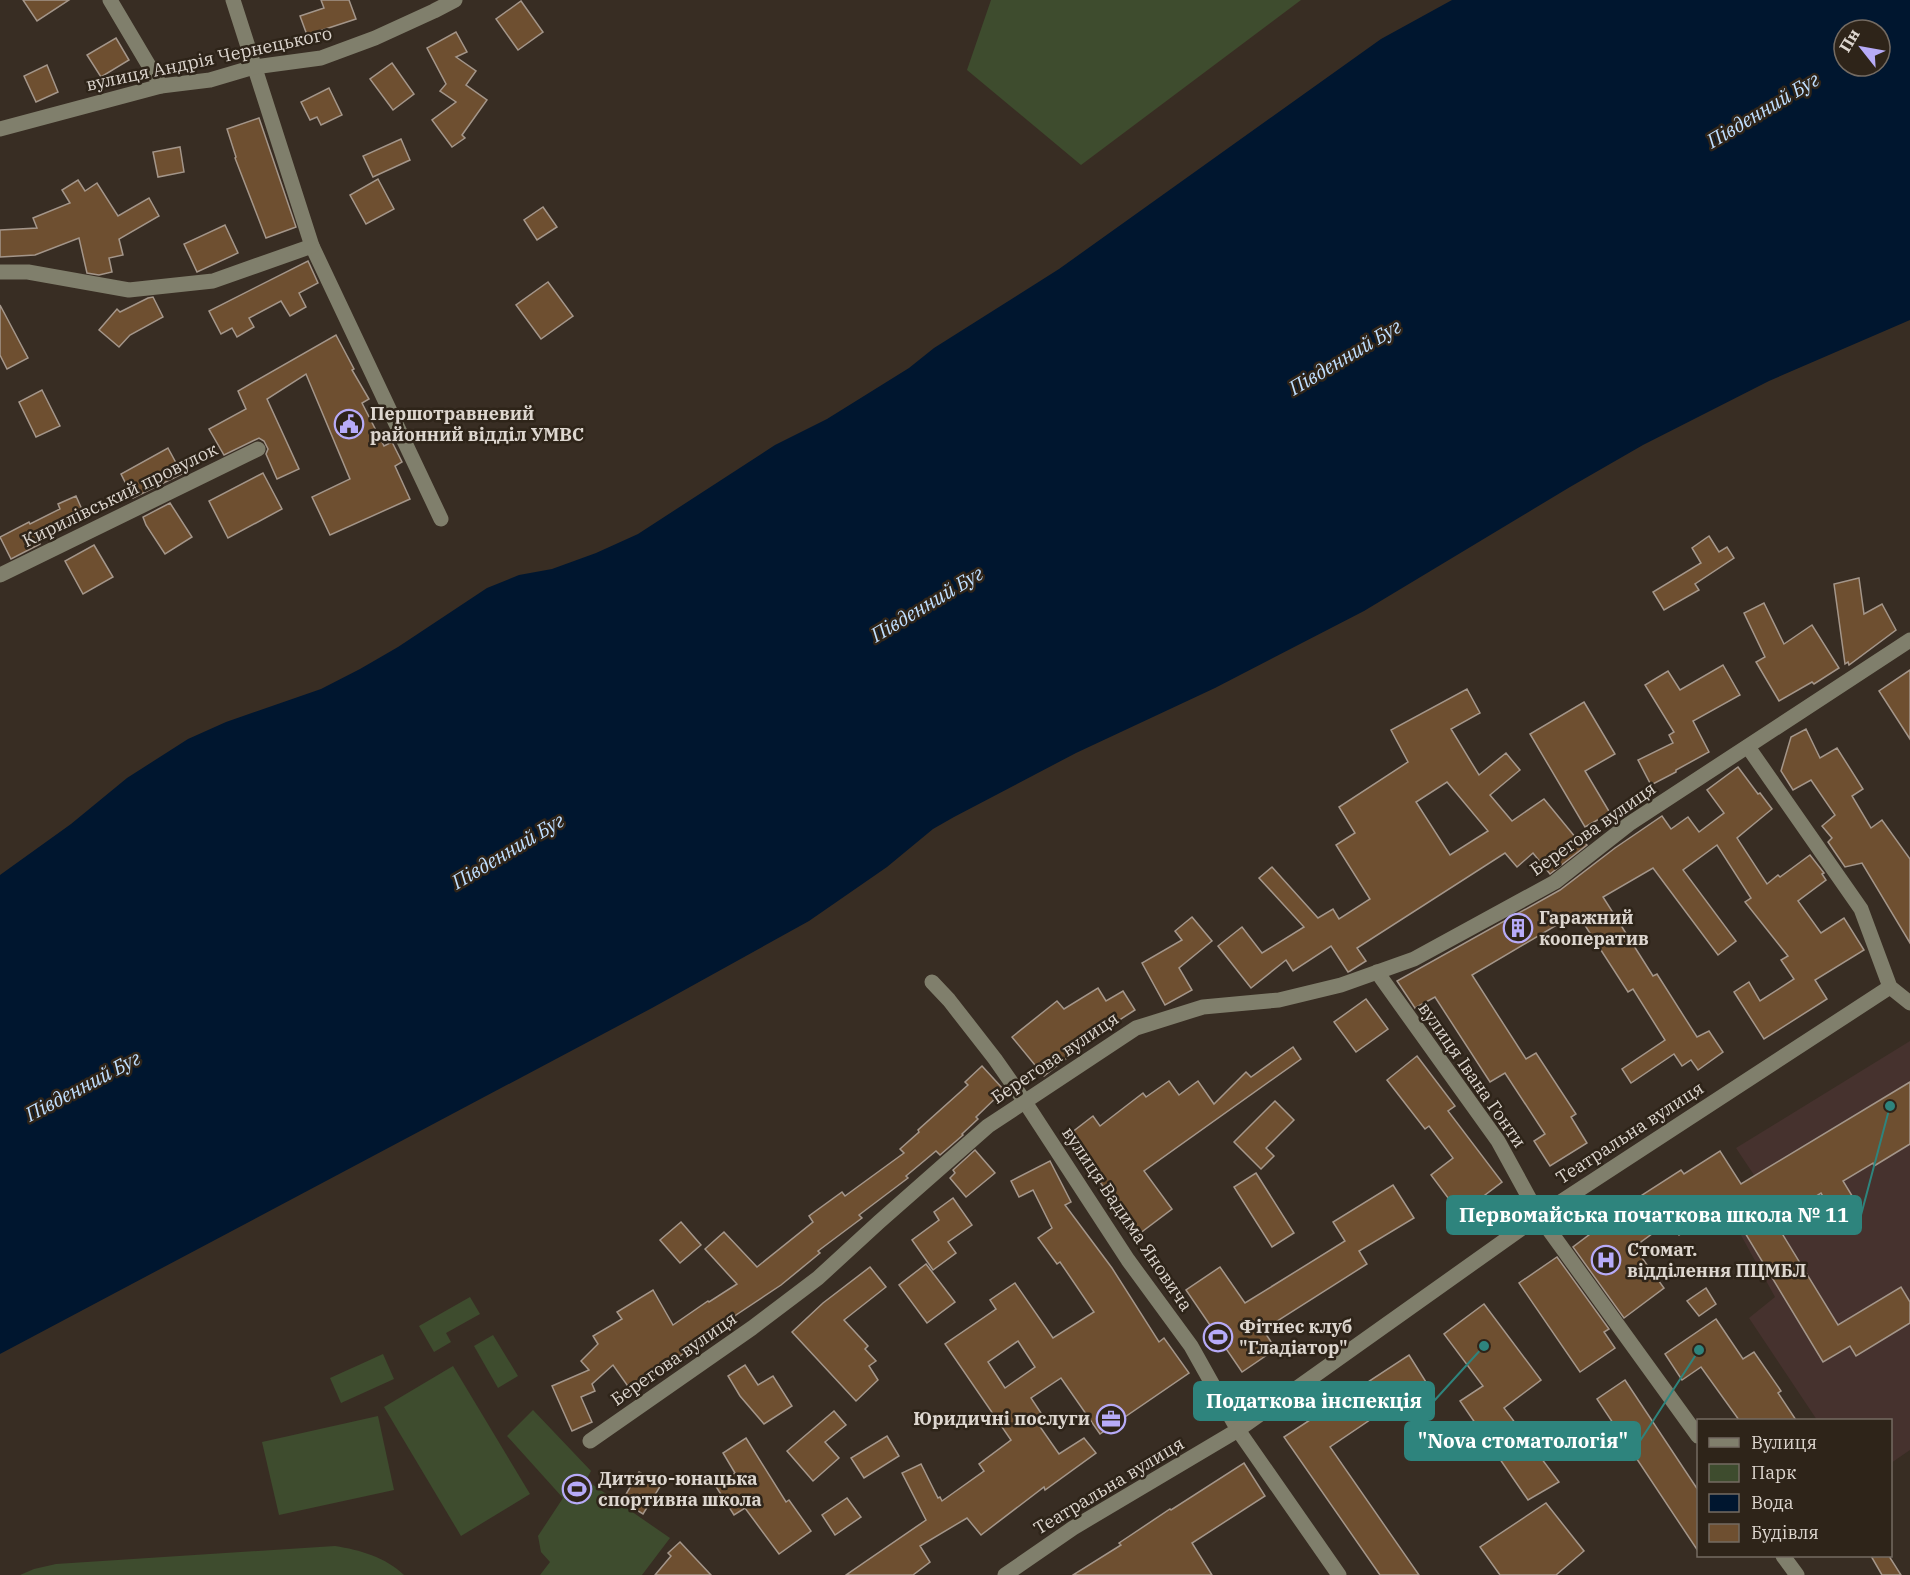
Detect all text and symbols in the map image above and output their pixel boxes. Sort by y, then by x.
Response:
north arrow [1832,18,1892,78]
street label: вулиця Андрія Чернецького [84,21,334,96]
text: Пн [1834,25,1864,56]
water label: Південний Буг [1700,65,1824,154]
water label: Південний Буг [1282,312,1406,401]
place label: Першотравневий районний відділ УМВС [370,402,584,446]
public building icon: Першотравневий районний відділ УМВС [333,408,365,440]
street label: Кирилівський провулок [18,437,222,552]
water label: Південний Буг [864,559,988,648]
street label: Берегова вулиця [1525,777,1660,881]
water label: Південний Буг [445,806,569,895]
place label: Гаражний кооператив [1539,906,1649,950]
building icon: Гаражний кооператив [1502,912,1534,944]
street label: вулиця Івана Гонти [1413,997,1531,1152]
street label: Берегова вулиця [987,1006,1123,1109]
water label: Південний Буг [19,1044,146,1128]
street label: Театральна вулиця [1552,1076,1708,1189]
street label: вулиця Вадима Яновича [1057,1122,1198,1316]
callout: Первомайська початкова школа № 11 [1447,1196,1861,1234]
text: Первомайська початкова школа № 11 [1459,1201,1849,1228]
place label: Стомат. відділення ПЦМБЛ [1627,1238,1806,1282]
hospital icon: Стомат. відділення ПЦМБЛ [1590,1244,1622,1276]
street label: Берегова вулиця [606,1307,741,1411]
place label: Фітнес клуб "Гладіатор" [1239,1315,1352,1359]
sports icon: Фітнес клуб "Гладіатор" [1202,1321,1234,1353]
callout: Податкова інспекція [1194,1382,1434,1420]
text: Податкова інспекція [1206,1387,1422,1414]
office icon: Юридичні послуги [1095,1403,1127,1435]
place label: Юридичні послуги [913,1407,1090,1430]
legend [1697,1419,1892,1557]
callout: "Nova стоматологія" [1405,1422,1640,1460]
text: "Nova стоматологія" [1418,1427,1628,1454]
text: Вулиця [1751,1431,1817,1454]
street label: Театральна вулиця [1029,1432,1188,1540]
text: Парк [1751,1461,1797,1484]
place label: Дитячо-юнацька спортивна школа [598,1467,762,1511]
sports icon: Дитячо-юнацька спортивна школа [561,1473,593,1505]
text: Вода [1751,1491,1794,1514]
text: Будівля [1751,1521,1819,1544]

